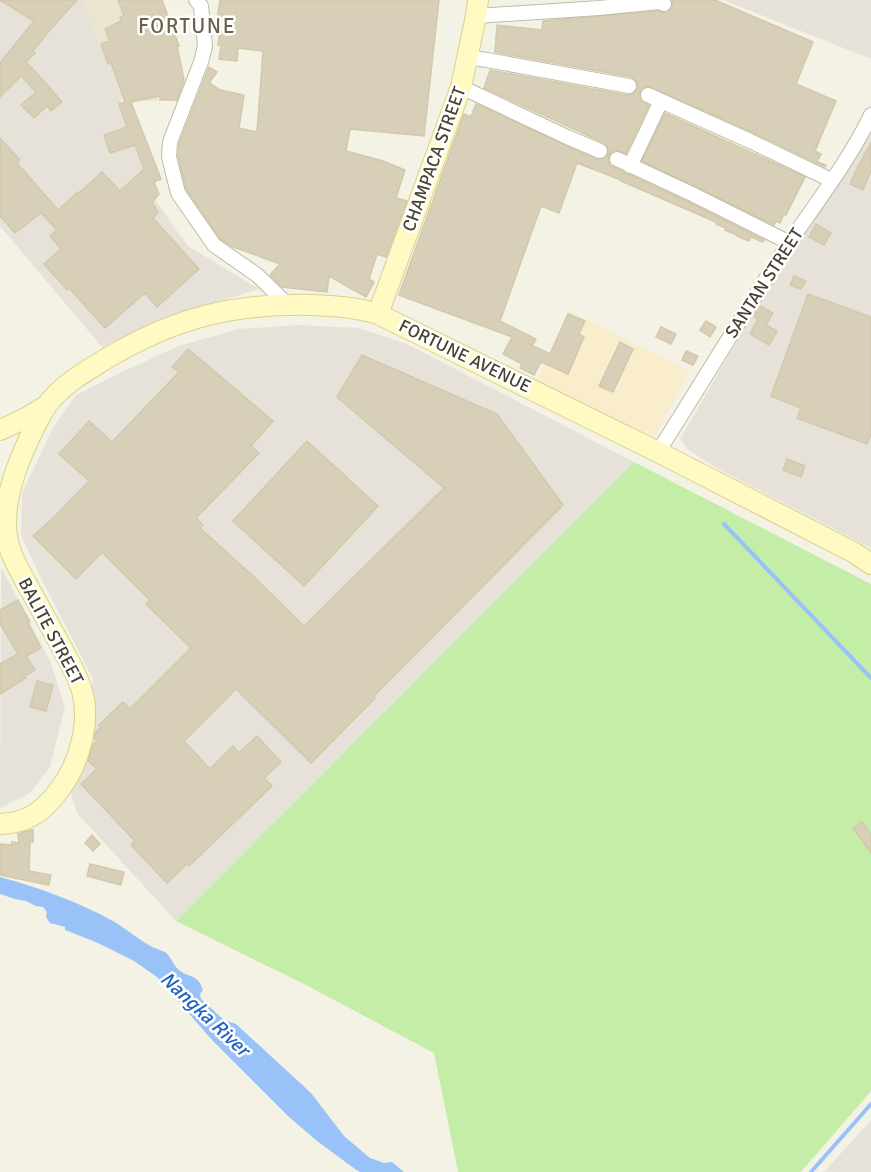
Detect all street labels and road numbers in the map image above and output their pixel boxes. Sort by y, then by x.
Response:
street label: CHAMPACA STREET [398,83,470,235]
street label: SANTAN STREET [720,224,808,342]
street label: FORTUNE AVENUE [395,315,535,397]
street label: BALITE STREET [14,574,88,688]

